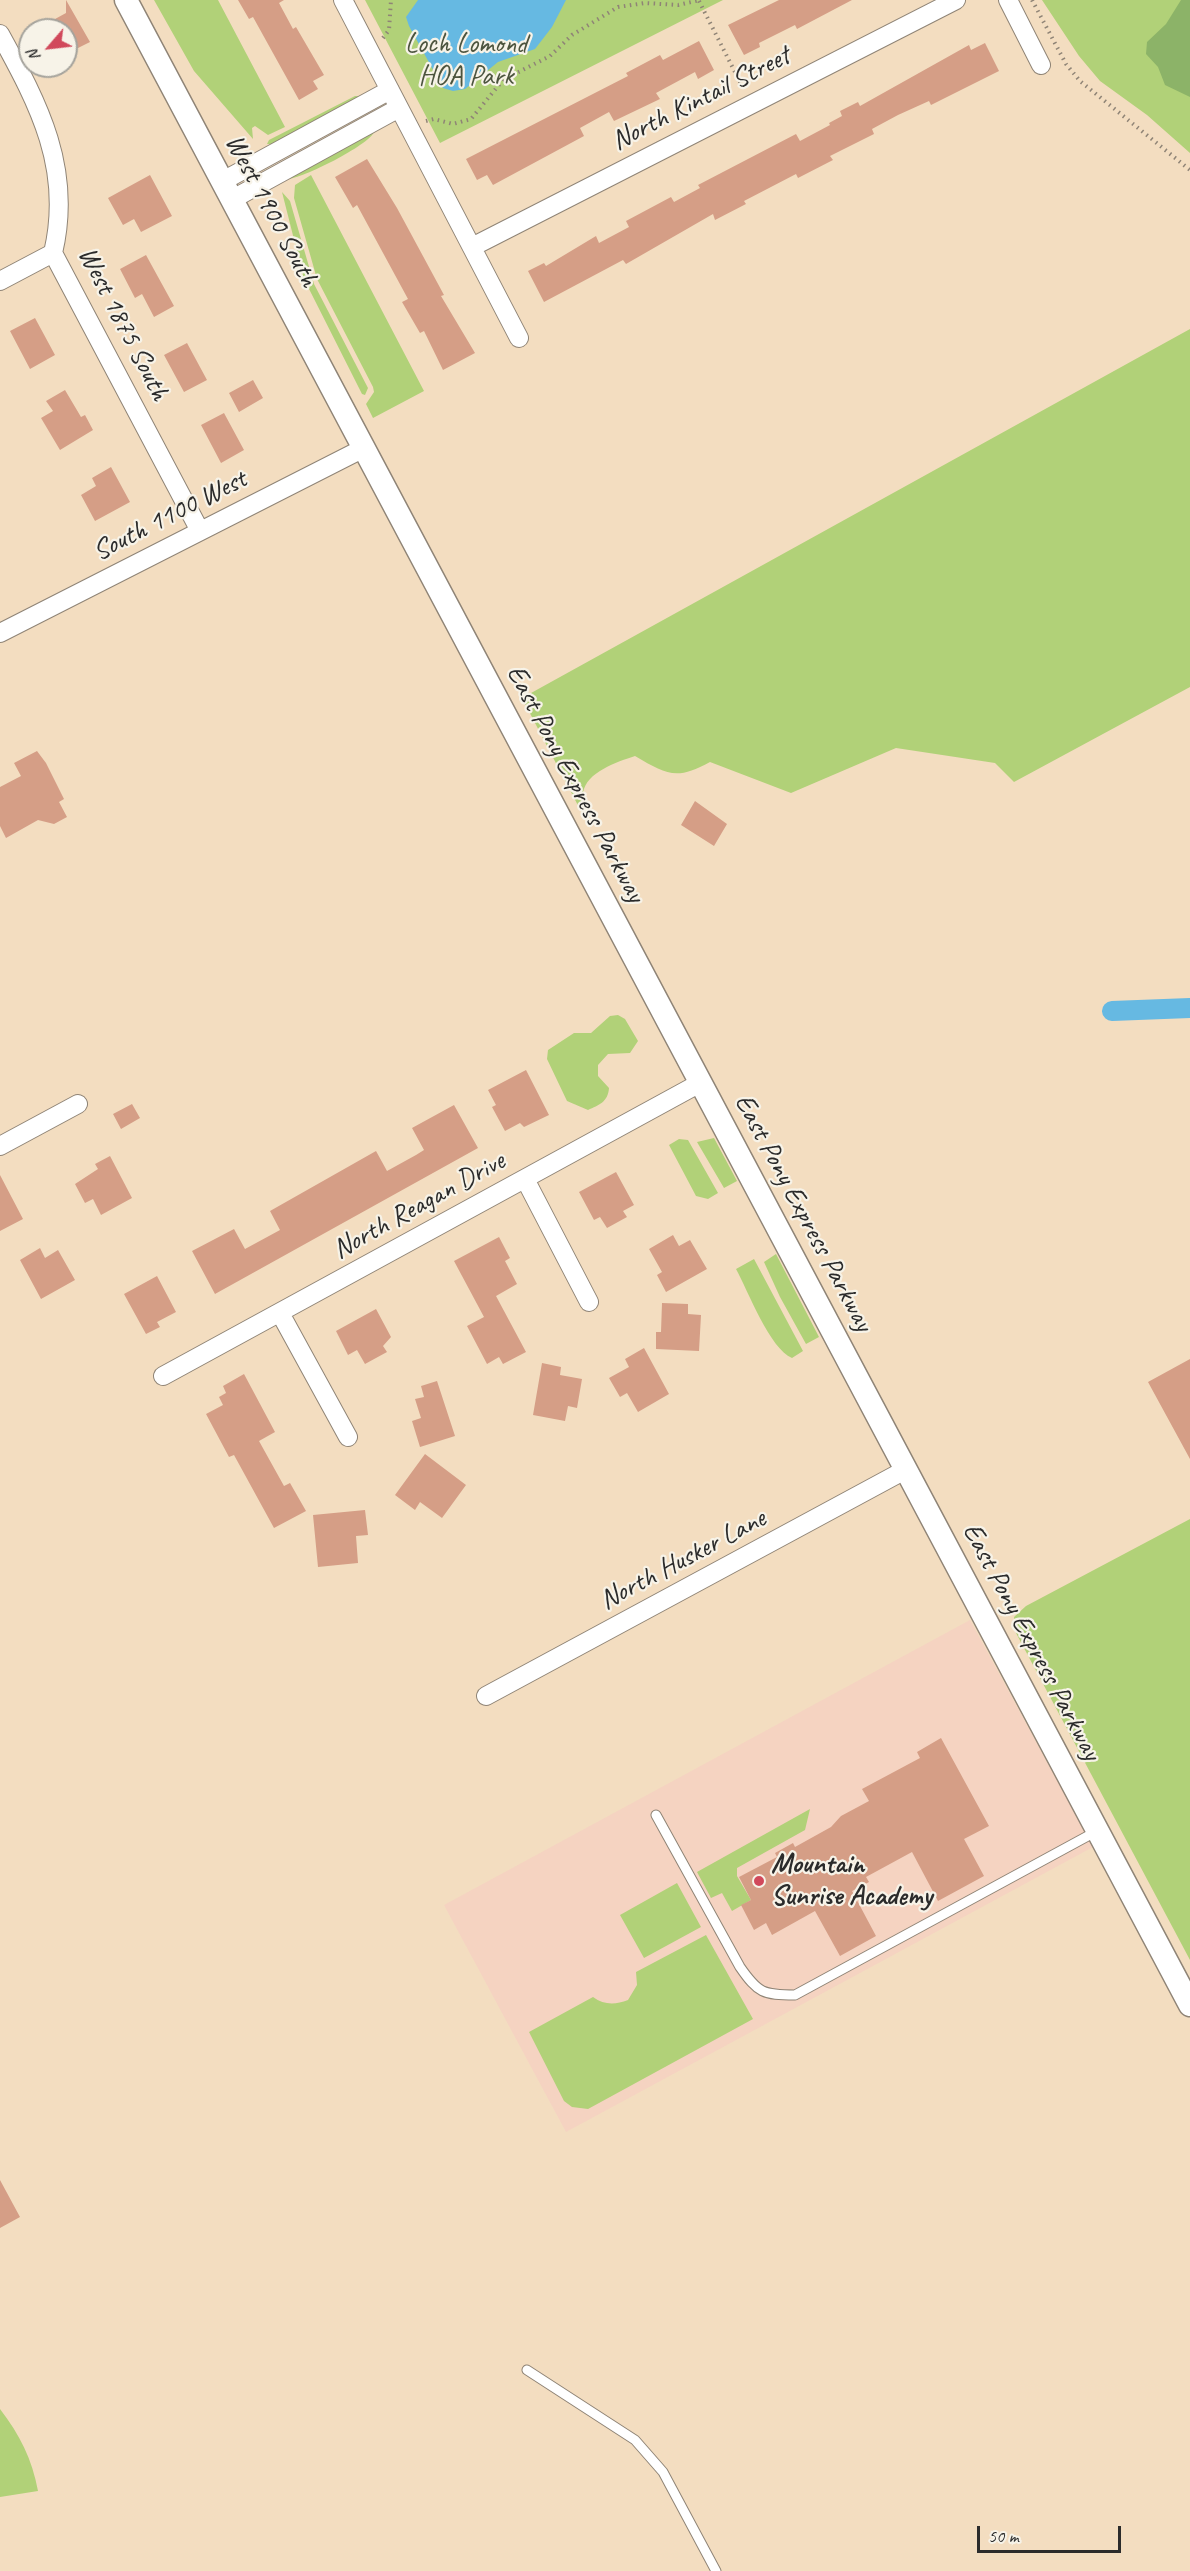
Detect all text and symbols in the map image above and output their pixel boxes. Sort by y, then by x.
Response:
north arrow [18,18,78,78]
park label: Loch Lomond HOA Park [405,28,527,94]
street label: North Kintail Street [606,40,796,158]
text: N [23,46,45,65]
street label: West 1900 South [217,129,325,293]
street label: West 1875 South [70,242,176,406]
street label: South 1100 West [88,463,252,569]
street label: East Pony Express Parkway [498,660,652,908]
street label: East Pony Express Parkway [726,1089,880,1337]
street label: North Reagan Drive [327,1145,511,1267]
street label: North Husker Lane [594,1502,772,1618]
street label: East Pony Express Parkway [954,1518,1108,1766]
place label: Mountain Sunrise Academy [771,1848,932,1914]
marker: Mountain Sunrise Academy [752,1874,766,1888]
scale bar [980,2514,1124,2552]
text: 50 m [988,2525,1019,2547]

